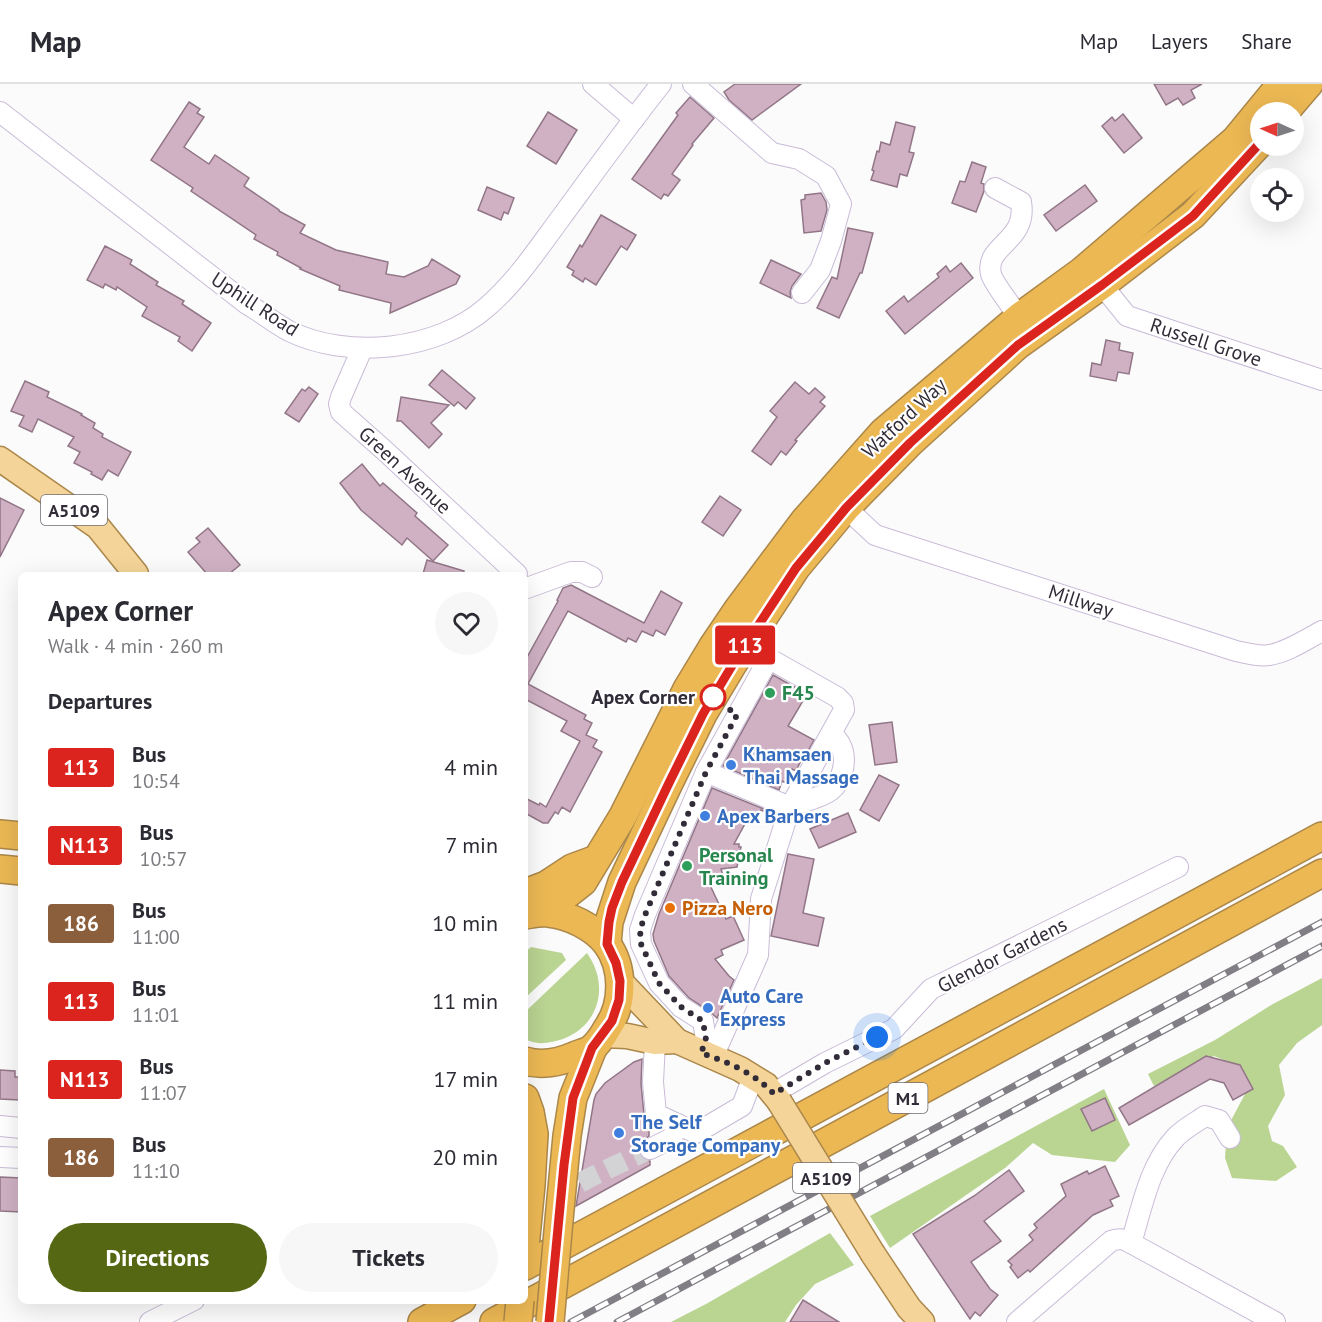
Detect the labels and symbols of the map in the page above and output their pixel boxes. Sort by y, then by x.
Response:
north arrow [1250,102,1304,156]
street label: Uphill Road [206,266,304,342]
street label: Russell Grove [1147,312,1265,372]
street label: Watford Way [856,372,952,464]
street label: Green Avenue [353,421,457,519]
road number: A5109 [41,495,107,525]
street label: Millway [1045,578,1117,624]
line badge: 113 [710,626,780,664]
place label: F45 [782,680,815,706]
place label: Apex Corner [591,684,695,710]
marker: Apex Corner [700,684,726,710]
marker: F45 [763,686,777,700]
place label: Khamsaen Thai Massage [743,741,859,790]
marker: Khamsaen Thai Massage [724,758,738,772]
place label: Apex Barbers [717,803,830,829]
marker: Apex Barbers [698,809,712,823]
place label: Personal Training [699,842,773,891]
marker: Personal Training [680,859,694,873]
place label: Pizza Nero [682,895,773,921]
marker: Pizza Nero [663,901,677,915]
street label: Glendor Gardens [933,911,1071,999]
place label: Auto Care Express [720,983,803,1032]
marker: Auto Care Express [701,1001,715,1015]
your location [862,1022,892,1052]
road number: M1 [888,1083,928,1113]
place label: The Self Storage Company [631,1109,781,1158]
marker: The Self Storage Company [612,1126,626,1140]
road number: A5109 [793,1163,859,1193]

